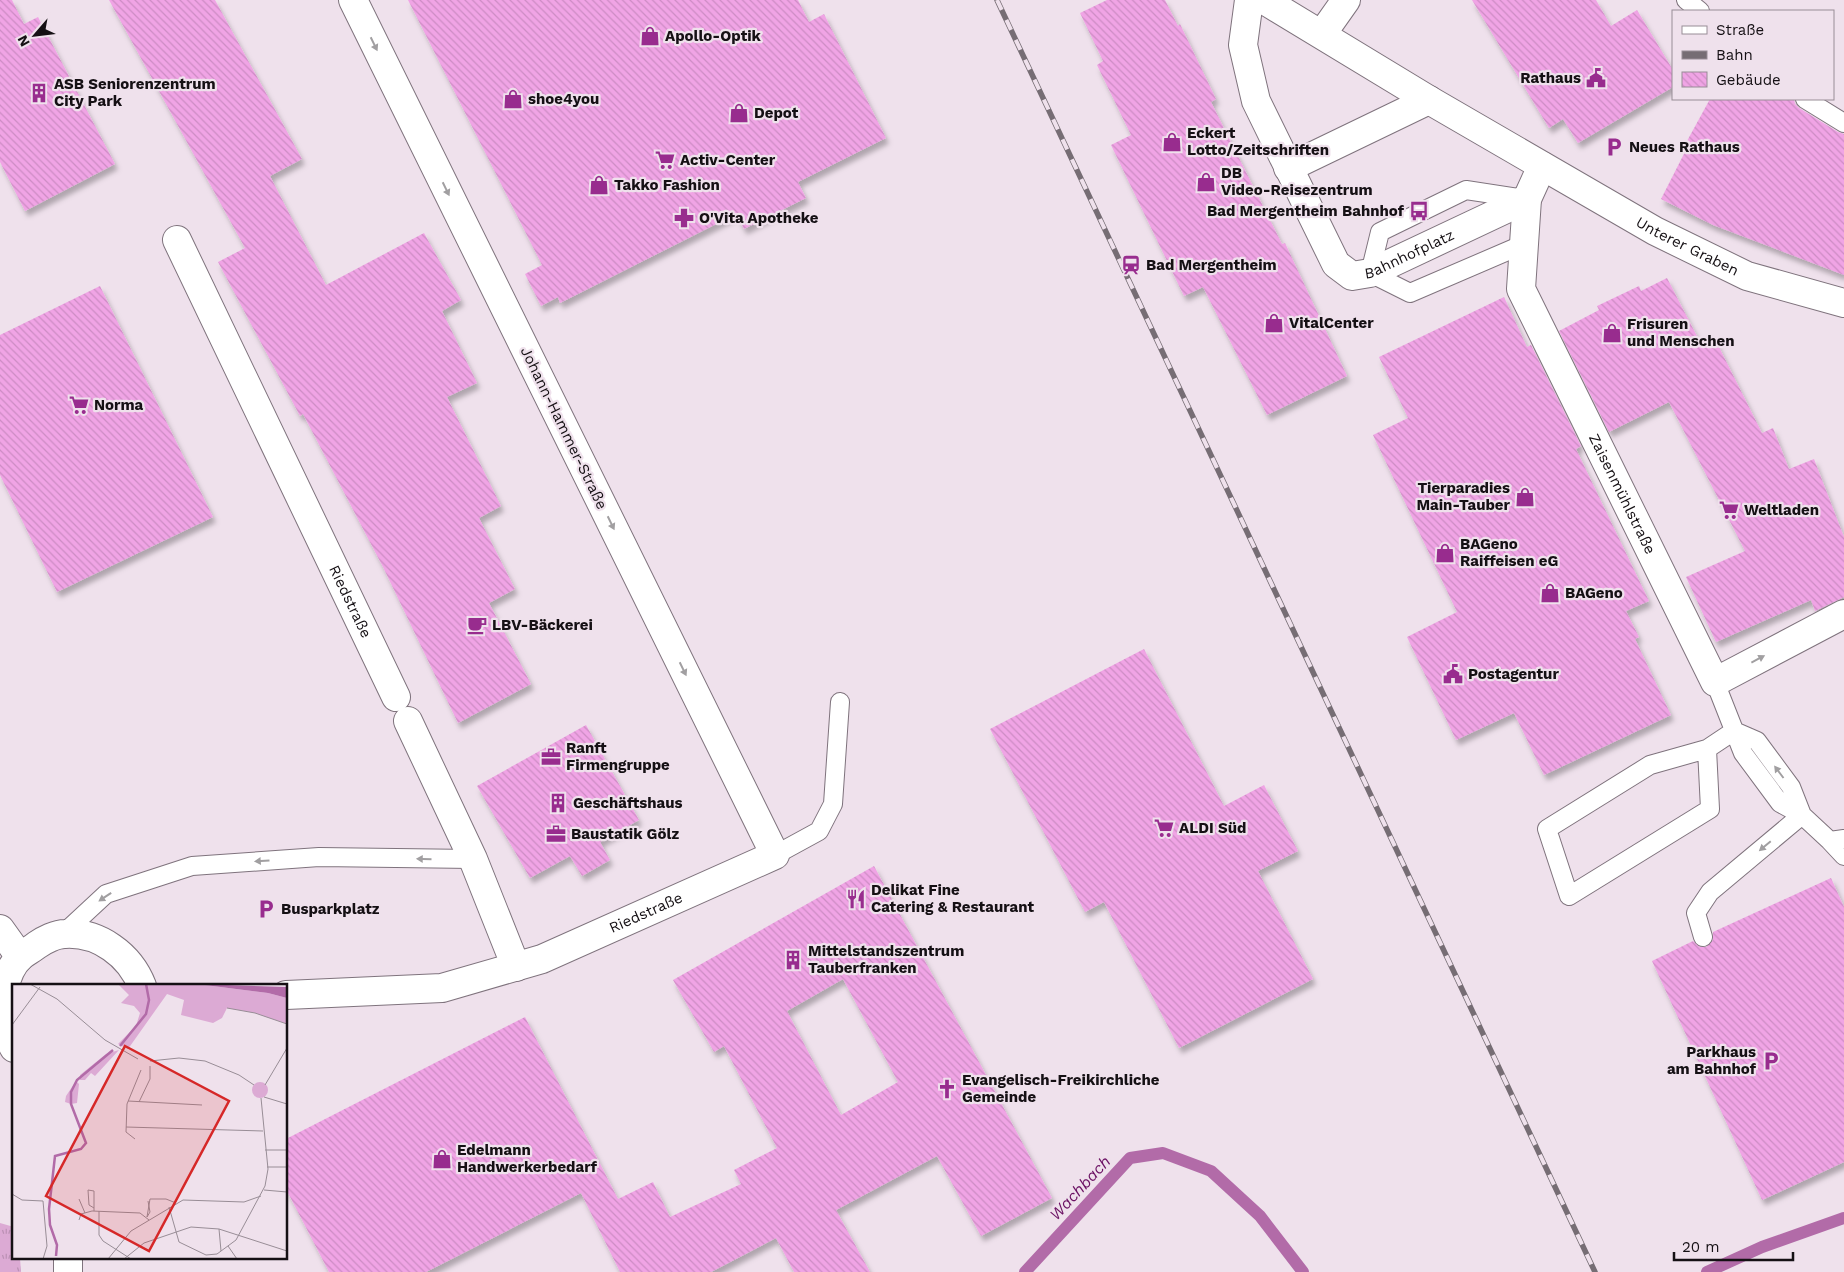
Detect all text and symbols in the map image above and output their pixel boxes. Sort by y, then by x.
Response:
north arrow [10,10,60,60]
legend [1672,10,1834,100]
text: Straße [1716,21,1764,39]
shop icon: Apollo-Optik [639,25,661,47]
place label: Apollo-Optik [665,27,762,45]
text: N [14,33,33,49]
one-way arrow [370,37,378,51]
text: Bahn [1716,46,1753,64]
public building icon: Rathaus [1585,67,1607,89]
place label: Rathaus [1520,69,1581,87]
text: Gebäude [1716,71,1781,89]
place label: ASB Seniorenzentrum City Park [54,75,216,110]
building icon: ASB Seniorenzentrum City Park [28,82,50,104]
shop icon: shoe4you [502,88,524,110]
place label: shoe4you [528,90,599,108]
shop icon: Depot [728,102,750,124]
place label: Depot [754,104,799,122]
place label: Eckert Lotto/Zeitschriften [1187,124,1329,159]
shop icon: Eckert Lotto/Zeitschriften [1161,131,1183,153]
parking icon: Neues Rathaus [1603,136,1625,158]
place label: Neues Rathaus [1629,138,1740,156]
supermarket icon: Activ-Center [654,149,676,171]
place label: Activ-Center [680,151,776,169]
place label: DB Video-Reisezentrum [1221,164,1373,199]
shop icon: DB Video-Reisezentrum [1195,171,1217,193]
shop icon: Takko Fashion [588,174,610,196]
place label: Takko Fashion [614,176,720,194]
one-way arrow [442,182,450,197]
bus stop icon: Bad Mergentheim Bahnhof [1408,200,1430,222]
place label: Bad Mergentheim Bahnhof [1207,202,1405,220]
pharmacy icon: O'Vita Apotheke [673,207,695,229]
place label: O'Vita Apotheke [699,209,819,227]
street label: Unterer Graben [1633,213,1742,280]
street label: Bahnhofplatz [1363,226,1457,283]
station icon: Bad Mergentheim [1120,254,1142,276]
place label: Bad Mergentheim [1146,256,1277,274]
shop icon: VitalCenter [1263,312,1285,334]
place label: VitalCenter [1289,314,1374,332]
place label: Frisuren und Menschen [1627,315,1735,350]
shop icon: Frisuren und Menschen [1601,322,1623,344]
street label: Johann-Hammer-Straße [517,344,611,512]
supermarket icon: Norma [68,394,90,416]
place label: Norma [94,396,144,414]
street label: Zaisenmühlstraße [1585,431,1659,557]
place label: Tierparadies Main-Tauber [1416,479,1511,514]
shop icon: Tierparadies Main-Tauber [1514,486,1536,508]
supermarket icon: Weltladen [1718,499,1740,521]
place label: Weltladen [1744,501,1819,519]
one-way arrow [607,516,615,530]
place label: BAGeno Raiffeisen eG [1460,535,1558,570]
shop icon: BAGeno Raiffeisen eG [1434,542,1456,564]
street label: Riedstraße [325,562,375,641]
shop icon: BAGeno [1539,582,1561,604]
place label: BAGeno [1565,584,1623,602]
cafe icon: LBV-Bäckerei [466,614,488,636]
place label: LBV-Bäckerei [492,616,593,634]
one-way arrow [1751,655,1766,663]
one-way arrow [679,662,687,676]
public building icon: Postagentur [1442,663,1464,685]
place label: Postagentur [1468,665,1559,683]
place label: Ranft Firmengruppe [566,739,670,774]
office icon: Ranft Firmengruppe [540,746,562,768]
one-way arrow [1774,765,1784,779]
building icon: Geschäftshaus [547,792,569,814]
place label: Geschäftshaus [573,794,682,812]
supermarket icon: ALDI Süd [1153,817,1175,839]
place label: ALDI Süd [1179,819,1246,837]
office icon: Baustatik Gölz [545,823,567,845]
place label: Baustatik Gölz [571,825,679,843]
one-way arrow [1759,840,1771,851]
one-way arrow [416,854,432,862]
one-way arrow [254,857,270,865]
place label: Delikat Fine Catering & Restaurant [871,881,1034,916]
street label: Riedstraße [606,888,685,937]
restaurant icon: Delikat Fine Catering & Restaurant [845,888,867,910]
one-way arrow [98,892,112,901]
parking icon: Busparkplatz [255,898,277,920]
place label: Busparkplatz [281,900,380,918]
place label: Mittelstandszentrum Tauberfranken [808,942,964,977]
building icon: Mittelstandszentrum Tauberfranken [782,949,804,971]
inset map [12,984,288,1260]
place label: Parkhaus am Bahnhof [1667,1043,1757,1078]
parking icon: Parkhaus am Bahnhof [1760,1050,1782,1072]
place label: Evangelisch-Freikirchliche Gemeinde [962,1071,1160,1106]
church icon: Evangelisch-Freikirchliche Gemeinde [936,1078,958,1100]
place label: Edelmann Handwerkerbedarf [457,1141,598,1176]
shop icon: Edelmann Handwerkerbedarf [431,1148,453,1170]
water label: Wachbach [1046,1152,1114,1224]
scale bar [1674,1230,1793,1262]
text: 20 m [1682,1238,1720,1256]

